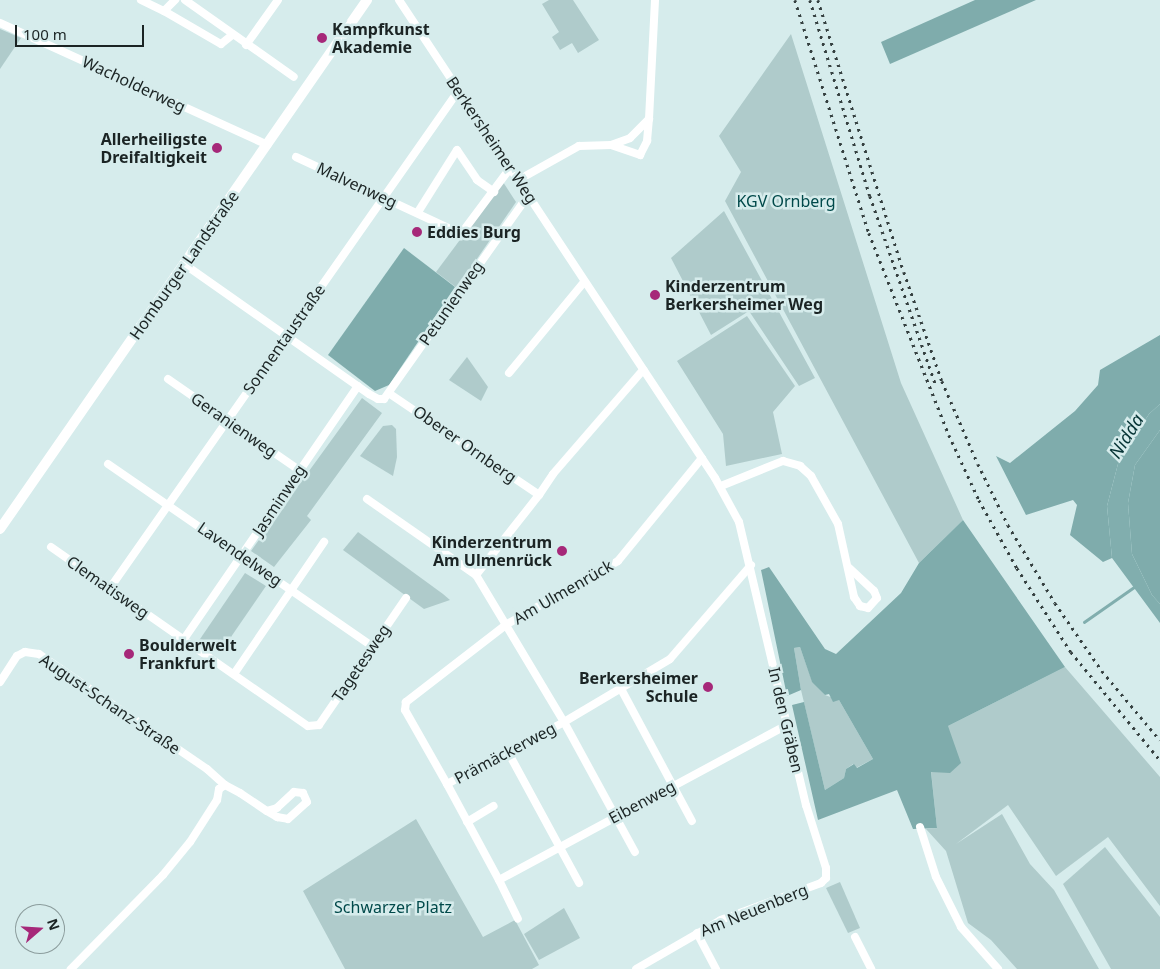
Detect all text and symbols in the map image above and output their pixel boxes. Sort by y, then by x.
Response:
scale bar [18,15,146,47]
place label: Kampfkunst Akademie [332,19,430,57]
text: 100 m [23,24,67,44]
marker: Kampfkunst Akademie [316,32,328,44]
street label: Wacholderweg [79,52,189,116]
street label: Berkersheimer Weg [442,73,542,207]
place label: Allerheiligste Dreifaltigkeit [101,129,207,167]
marker: Allerheiligste Dreifaltigkeit [211,142,223,154]
street label: Malvenweg [314,158,400,212]
street label: Homburger Landstraße [125,187,243,343]
park label: KGV Ornberg [736,191,836,211]
place label: Eddies Burg [427,222,521,242]
marker: Eddies Burg [411,226,423,238]
street label: Petunienweg [415,257,487,349]
place label: Kinderzentrum Berkersheimer Weg [665,276,823,314]
street label: Sonnentaustraße [239,280,329,398]
marker: Kinderzentrum Berkersheimer Weg [649,289,661,301]
street label: Geranienweg [187,388,281,462]
street label: Oberer Ornberg [410,401,520,487]
water label: Nidda [1104,410,1148,462]
street label: Jasminweg [248,461,310,539]
street label: Lavendelweg [194,518,286,590]
place label: Kinderzentrum Am Ulmenrück [431,532,552,570]
marker: Kinderzentrum Am Ulmenrück [556,545,568,557]
street label: Clematisweg [63,552,153,622]
street label: Am Ulmenrück [510,556,616,628]
street label: Tagetesweg [328,621,394,705]
place label: Boulderwelt Frankfurt [139,635,237,673]
marker: Boulderwelt Frankfurt [123,648,135,660]
street label: August-Schanz-Straße [36,650,184,758]
street label: In den Gräben [764,665,808,775]
place label: Berkersheimer Schule [579,668,698,706]
marker: Berkersheimer Schule [702,681,714,693]
street label: Prämäckerweg [451,718,559,788]
street label: Eibenweg [605,776,679,828]
street label: Am Neuenberg [697,880,811,940]
park label: Schwarzer Platz [334,897,452,917]
north arrow [15,904,65,954]
text: N [43,916,65,933]

